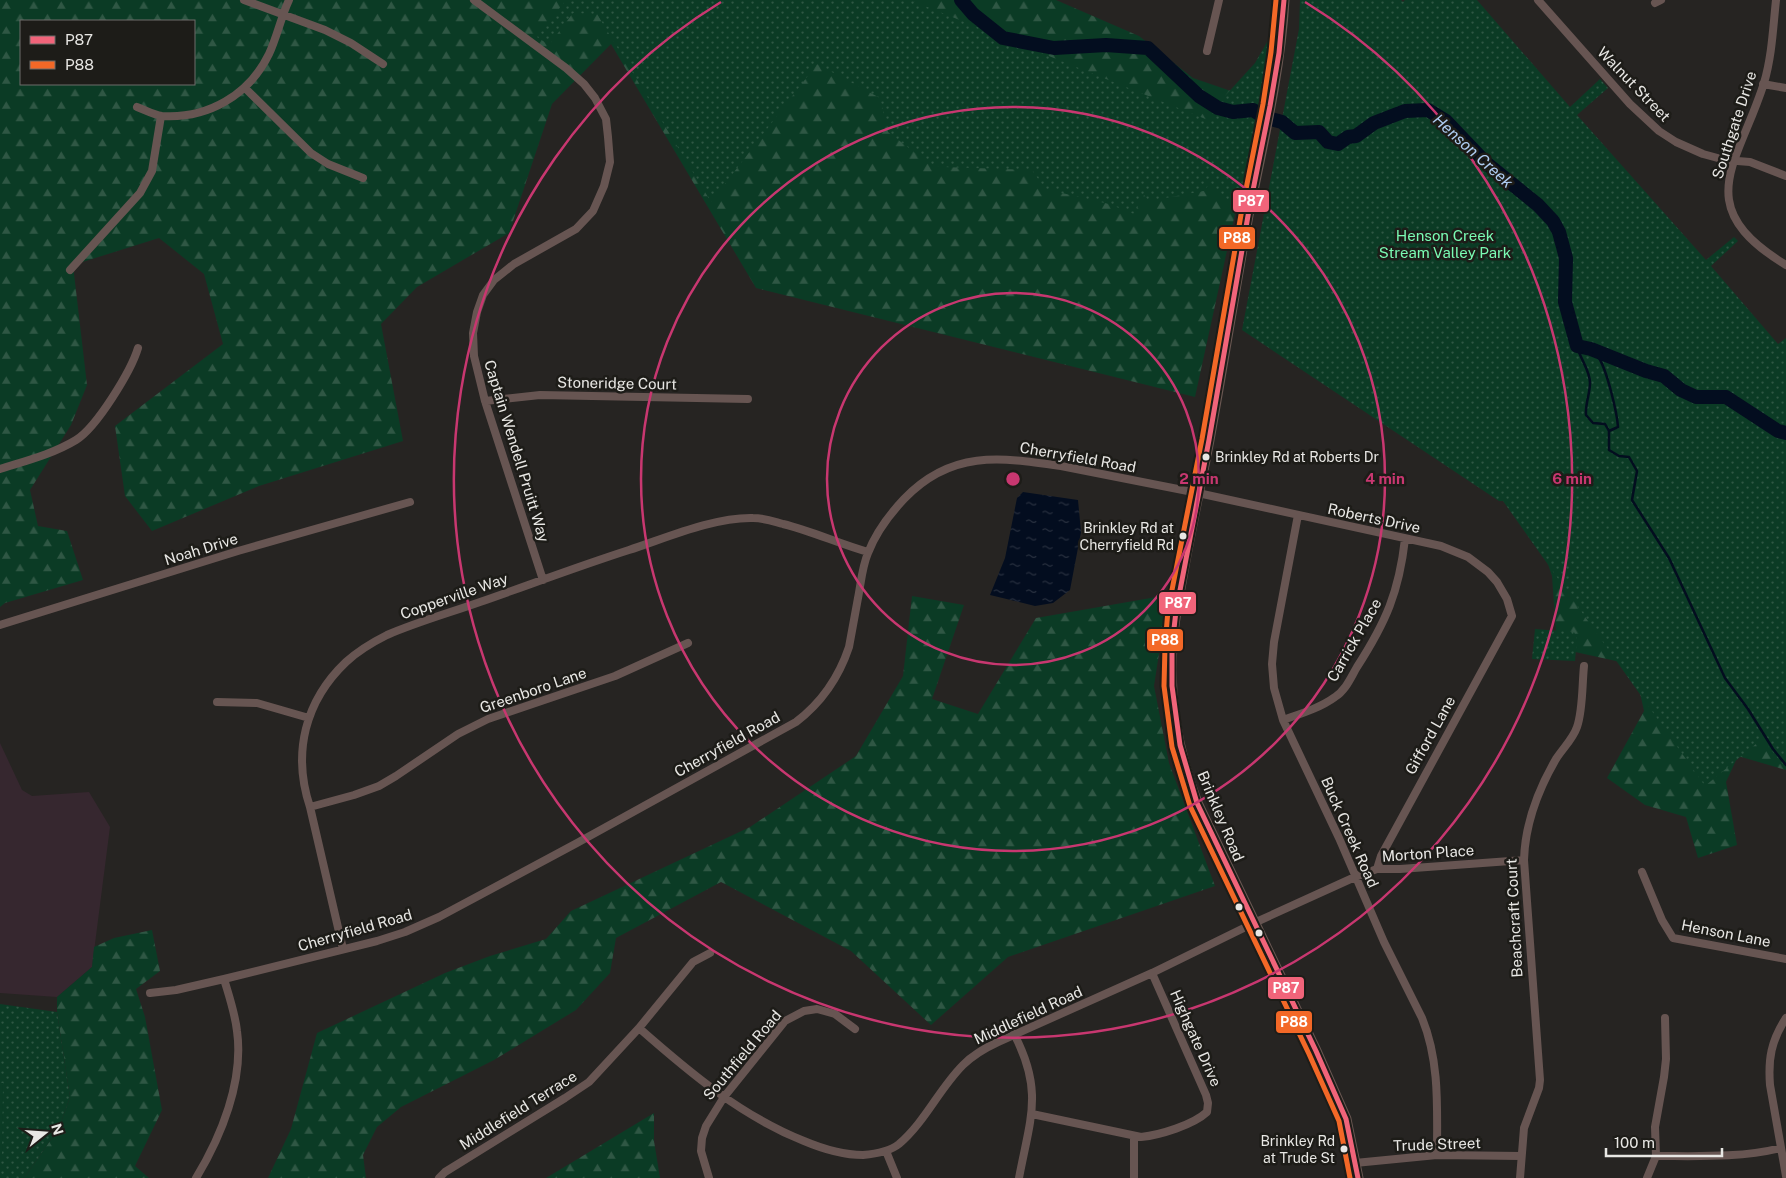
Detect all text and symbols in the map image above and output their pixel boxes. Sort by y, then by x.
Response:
legend [20,20,195,85]
text: P87 [65,31,93,48]
street label: Walnut Street [1594,43,1674,125]
text: P88 [65,56,94,73]
street label: Southgate Drive [1709,69,1759,181]
water label: Henson Creek [1429,110,1517,192]
line badge: P87 [1232,189,1270,213]
text: P87 [1237,193,1265,209]
line badge: P88 [1218,226,1256,250]
park label: Henson Creek Stream Valley Park [1379,227,1511,261]
text: P88 [1223,230,1251,246]
street label: Captain Wendell Pruitt Way [481,358,553,544]
street label: Stoneridge Court [557,373,677,393]
street label: Cherryfield Road [1018,438,1138,476]
place label: Brinkley Rd at Roberts Dr [1215,449,1379,465]
marker: Brinkley Rd at Roberts Dr [1201,452,1211,462]
centre of rings [1004,470,1022,488]
text: 2 min [1179,470,1219,487]
text: 4 min [1365,470,1405,487]
text: 6 min [1552,470,1592,487]
street label: Roberts Drive [1326,500,1422,536]
place label: Brinkley Rd at Cherryfield Rd [1080,520,1174,553]
street label: Noah Drive [162,530,240,568]
marker: Brinkley Rd at Cherryfield Rd [1178,531,1188,541]
street label: Copperville Way [398,570,510,622]
line badge: P87 [1158,591,1197,615]
text: P87 [1164,595,1192,611]
street label: Carrick Place [1323,595,1385,685]
line badge: P88 [1146,628,1184,652]
text: P88 [1151,632,1179,648]
street label: Greenboro Lane [478,664,588,716]
street label: Gifford Lane [1402,693,1458,777]
street label: Cherryfield Road [671,708,783,780]
street label: Brinkley Road [1194,768,1248,864]
street label: Buck Creek Road [1318,774,1382,890]
street label: Morton Place [1381,841,1475,865]
street label: Beachcraft Court [1502,858,1526,978]
unlabelled marker [1234,902,1244,912]
street label: Cherryfield Road [296,906,414,954]
street label: Henson Lane [1680,916,1772,950]
unlabelled marker [1254,928,1264,938]
line badge: P87 [1267,976,1305,1000]
text: P87 [1272,980,1300,996]
street label: Middlefield Road [971,982,1085,1048]
street label: Highgate Drive [1167,987,1225,1089]
street label: Southfield Road [700,1007,784,1103]
line badge: P88 [1275,1010,1313,1034]
text: P88 [1280,1014,1308,1030]
street label: Middlefield Terrace [456,1067,580,1153]
north arrow [20,1108,70,1158]
text: N [48,1122,67,1137]
scale bar [1606,1126,1722,1158]
place label: Brinkley Rd at Trude St [1260,1133,1335,1166]
street label: Trude Street [1393,1134,1481,1154]
text: 100 m [1614,1134,1655,1151]
marker: Brinkley Rd at Trude St [1339,1144,1349,1154]

